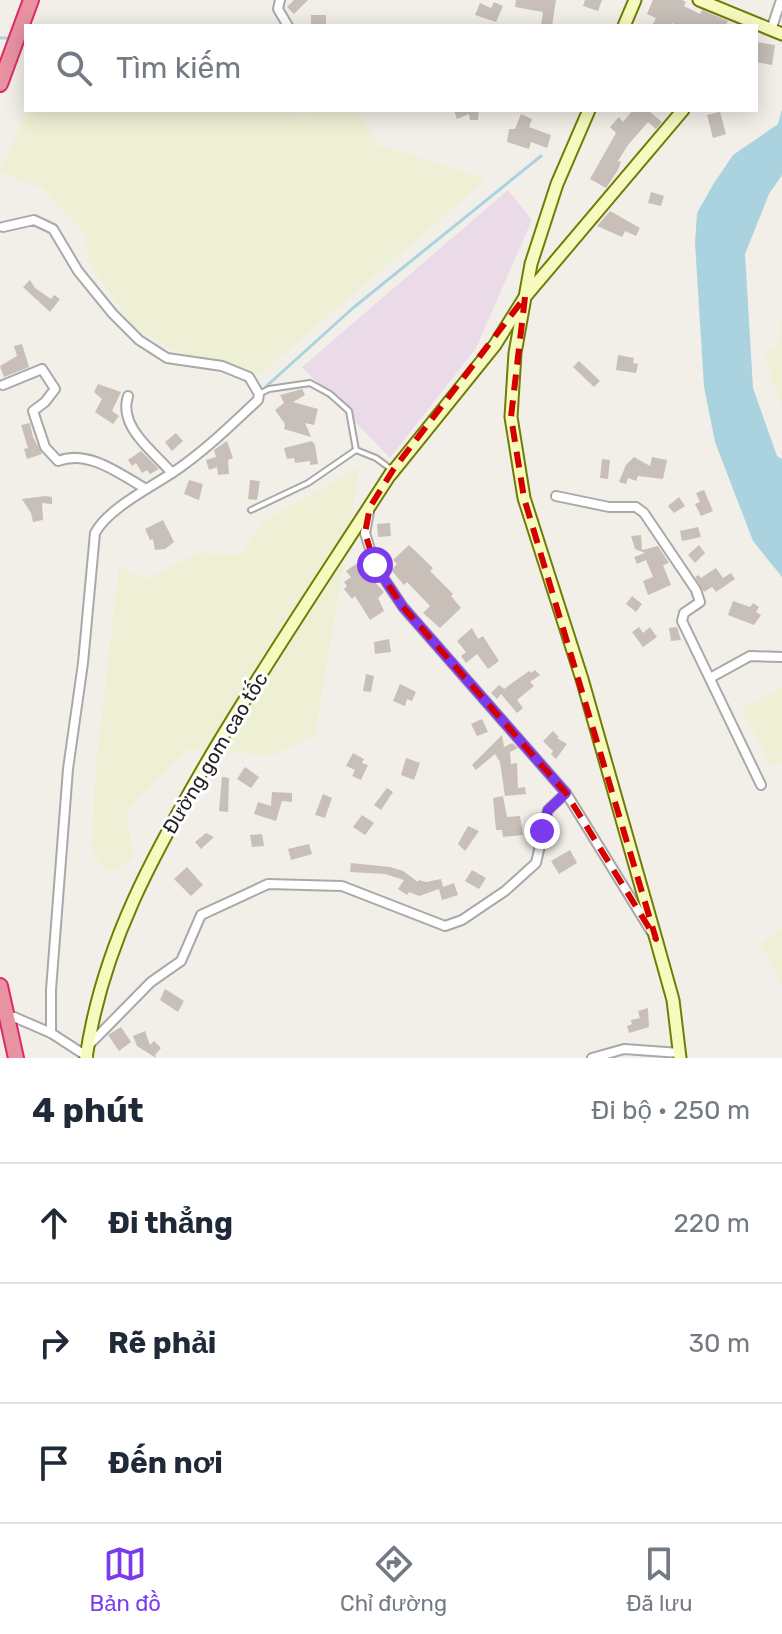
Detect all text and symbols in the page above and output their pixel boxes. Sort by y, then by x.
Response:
search box [24,24,758,112]
icon: search [52,46,96,90]
text: Tìm kiếm [116,50,241,86]
route start [357,547,393,583]
street label: Đường gom cao tốc [157,668,273,838]
route end [524,813,560,849]
text: 4 phút [32,1090,144,1131]
text: Đi bộ · 250 m [591,1095,750,1126]
icon: ahead [32,1201,76,1245]
text: Đi thẳng [108,1205,233,1241]
text: 220 m [673,1208,750,1239]
icon: right [32,1321,76,1365]
text: Rẽ phải [108,1325,216,1361]
text: 30 m [688,1328,750,1359]
icon: arrive [32,1441,76,1485]
text: Đến nơi [108,1445,223,1481]
tab: Bản đồ [90,1542,161,1617]
tab: Chỉ đường [340,1542,447,1617]
tab: Đã lưu [626,1542,692,1617]

